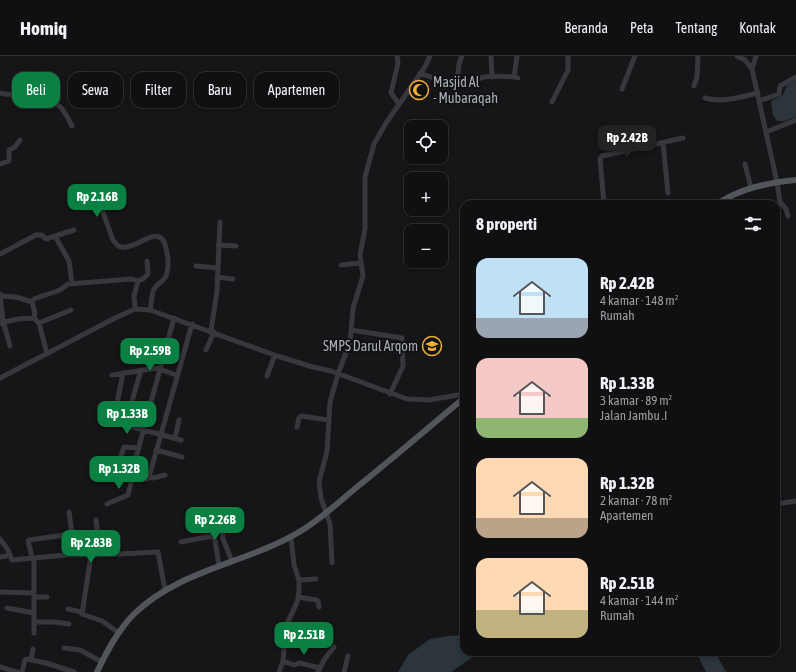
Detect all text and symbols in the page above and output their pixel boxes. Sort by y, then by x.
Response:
text: Homiq [20,17,67,39]
text: Beranda [565,20,608,36]
text: Peta [630,20,654,36]
text: Tentang [676,20,717,36]
text: Kontak [739,20,776,36]
chip: Beli [12,72,60,108]
chip: Sewa [68,72,123,108]
chip: Filter [131,72,186,108]
chip: Baru [194,72,246,108]
chip: Apartemen [254,72,339,108]
place label: Masjid Al - Mubaraqah [433,74,498,106]
mosque icon: Masjid Al - Mubaraqah [408,79,430,101]
map controls [404,120,448,268]
button: locate [404,120,448,164]
pin: Rp 2.42B [586,125,668,159]
text: Rp 2.42B [606,130,648,145]
button: + [404,172,448,216]
pin: Rp 2.16B [56,184,138,218]
text: Rp 2.16B [76,189,118,204]
icon: filters [742,213,764,235]
text: 8 properti [476,214,537,234]
button: − [404,224,448,268]
text: Rp 2.42B [600,273,654,293]
icon: home [508,274,556,322]
text: 4 kamar · 148 m² [600,293,678,308]
text: Rumah [600,308,635,323]
school or university icon: SMPS Darul Arqom [421,335,443,357]
pin: Rp 2.59B [109,338,191,372]
place label: SMPS Darul Arqom [323,338,418,354]
text: Rp 2.59B [129,343,171,358]
text: Rp 1.33B [600,373,654,393]
icon: home [508,374,556,422]
text: 3 kamar · 89 m² [600,393,672,408]
pin: Rp 1.33B [86,401,168,435]
text: Rp 1.33B [106,406,148,421]
text: Jalan Jambu .I [600,408,667,423]
pin: Rp 1.32B [78,456,160,490]
text: Rp 1.32B [98,461,140,476]
text: Rp 1.32B [600,473,654,493]
icon: home [508,474,556,522]
text: 2 kamar · 78 m² [600,493,672,508]
pin: Rp 2.26B [174,507,256,541]
text: Apartemen [600,508,653,523]
text: Rp 2.26B [194,512,236,527]
pin: Rp 2.83B [50,530,132,564]
text: Rp 2.83B [70,535,112,550]
text: Rp 2.51B [600,573,654,593]
icon: home [508,574,556,622]
text: 4 kamar · 144 m² [600,593,678,608]
text: Rumah [600,608,635,623]
pin: Rp 2.51B [263,622,345,656]
text: Rp 2.51B [283,627,325,642]

